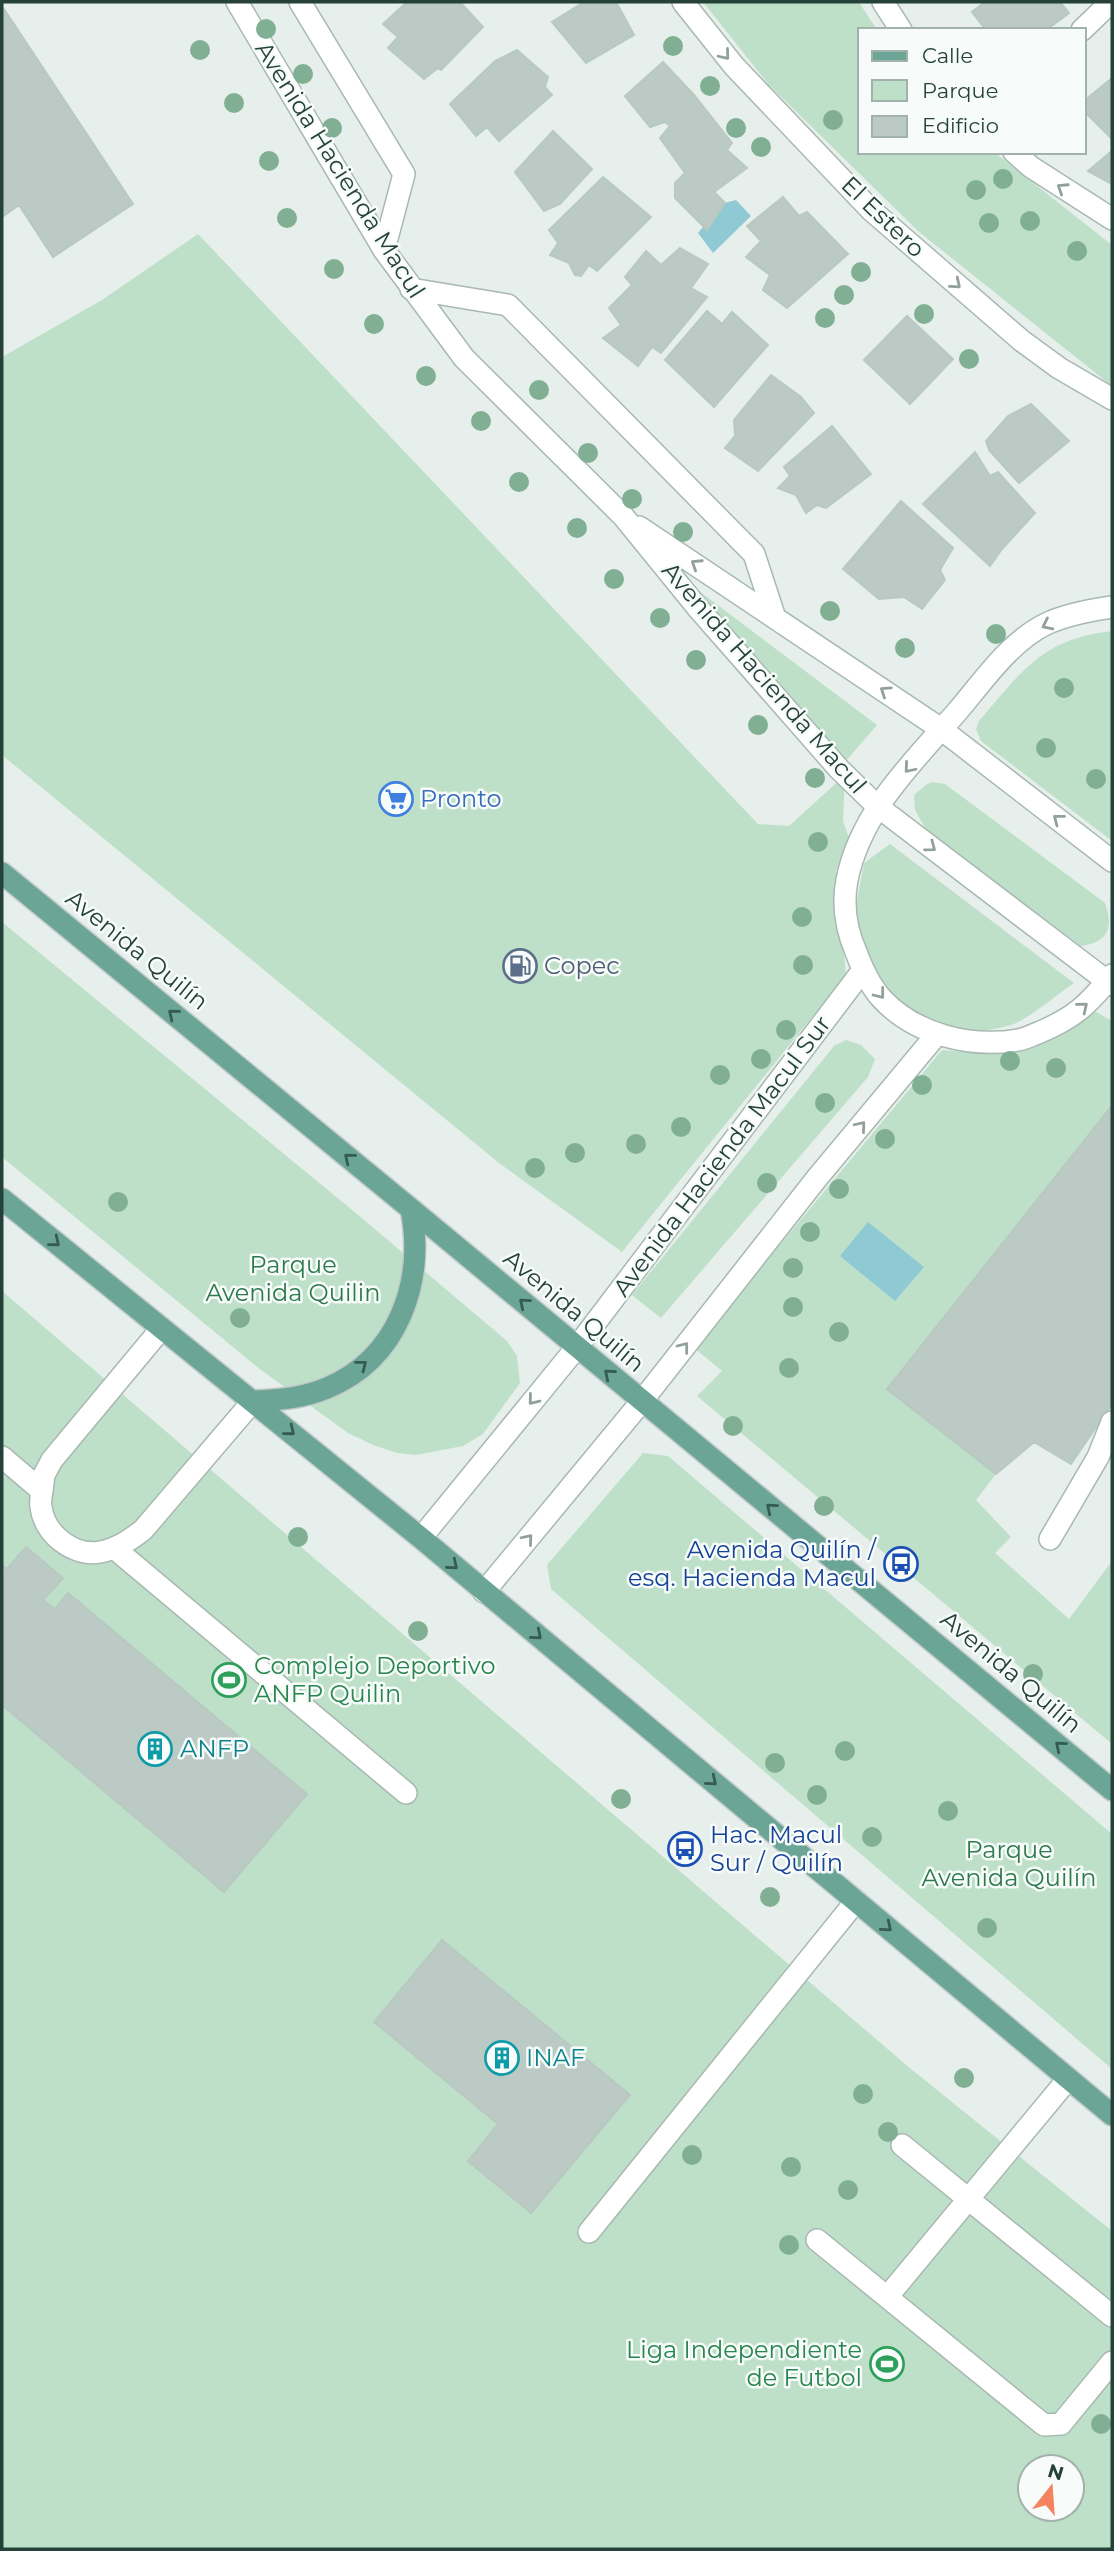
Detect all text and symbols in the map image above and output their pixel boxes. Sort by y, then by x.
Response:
legend [858,28,1086,154]
street label: Avenida Hacienda Macul [249,36,431,303]
text: Calle [922,43,973,68]
one-way arrow [717,47,729,60]
text: Parque [922,78,998,103]
text: Edificio [922,113,999,138]
street label: El Estero [836,170,931,263]
one-way arrow [1057,183,1070,196]
one-way arrow [948,276,961,288]
street label: Avenida Hacienda Macul [656,556,873,799]
one-way arrow [691,560,704,572]
one-way arrow [1042,617,1054,631]
one-way arrow [880,687,893,699]
one-way arrow [905,759,917,772]
supermarket icon: Pronto [377,780,415,818]
place label: Pronto [420,784,502,813]
one-way arrow [1053,815,1066,828]
one-way arrow [924,839,936,852]
street label: Avenida Quilín [60,883,214,1016]
fuel station icon: Copec [501,947,539,985]
place label: Copec [544,951,620,980]
one-way arrow [871,986,884,998]
one-way arrow [1075,1003,1088,1015]
one-way arrow [169,1010,182,1022]
street label: Avenida Hacienda Macul Sur [607,1010,837,1302]
one-way arrow [853,1121,865,1134]
one-way arrow [345,1154,358,1166]
one-way arrow [47,1234,59,1247]
street label: Avenida Quilín [498,1243,651,1378]
park label: Parque Avenida Quilin [206,1250,380,1307]
one-way arrow [520,1299,533,1311]
one-way arrow [676,1343,689,1355]
one-way arrow [354,1360,366,1373]
one-way arrow [605,1370,618,1382]
one-way arrow [529,1392,542,1404]
one-way arrow [281,1423,294,1435]
one-way arrow [766,1504,779,1516]
one-way arrow [520,1535,532,1548]
place label: Avenida Quilín / esq. Hacienda Macul [628,1535,877,1592]
bus stop icon: Avenida Quilín / esq. Hacienda Macul [882,1545,920,1583]
one-way arrow [444,1557,457,1569]
street label: Avenida Quilín [935,1604,1088,1739]
one-way arrow [529,1627,542,1640]
place label: Complejo Deportivo ANFP Quilin [254,1651,495,1708]
sports icon: Complejo Deportivo ANFP Quilin [210,1661,248,1699]
building icon: ANFP [136,1730,174,1768]
place label: ANFP [180,1734,249,1763]
one-way arrow [1055,1742,1067,1755]
one-way arrow [703,1773,716,1785]
place label: Hac. Macul Sur / Quilín [710,1820,843,1877]
bus stop icon: Hac. Macul Sur / Quilín [666,1830,704,1868]
park label: Parque Avenida Quilín [922,1835,1096,1892]
one-way arrow [879,1918,891,1931]
building icon: INAF [483,2039,521,2077]
place label: INAF [526,2043,585,2072]
place label: Liga Independiente de Futbol [626,2335,862,2392]
sports icon: Liga Independiente de Futbol [868,2345,906,2383]
north arrow [1016,2453,1086,2523]
text: N [1045,2459,1067,2485]

